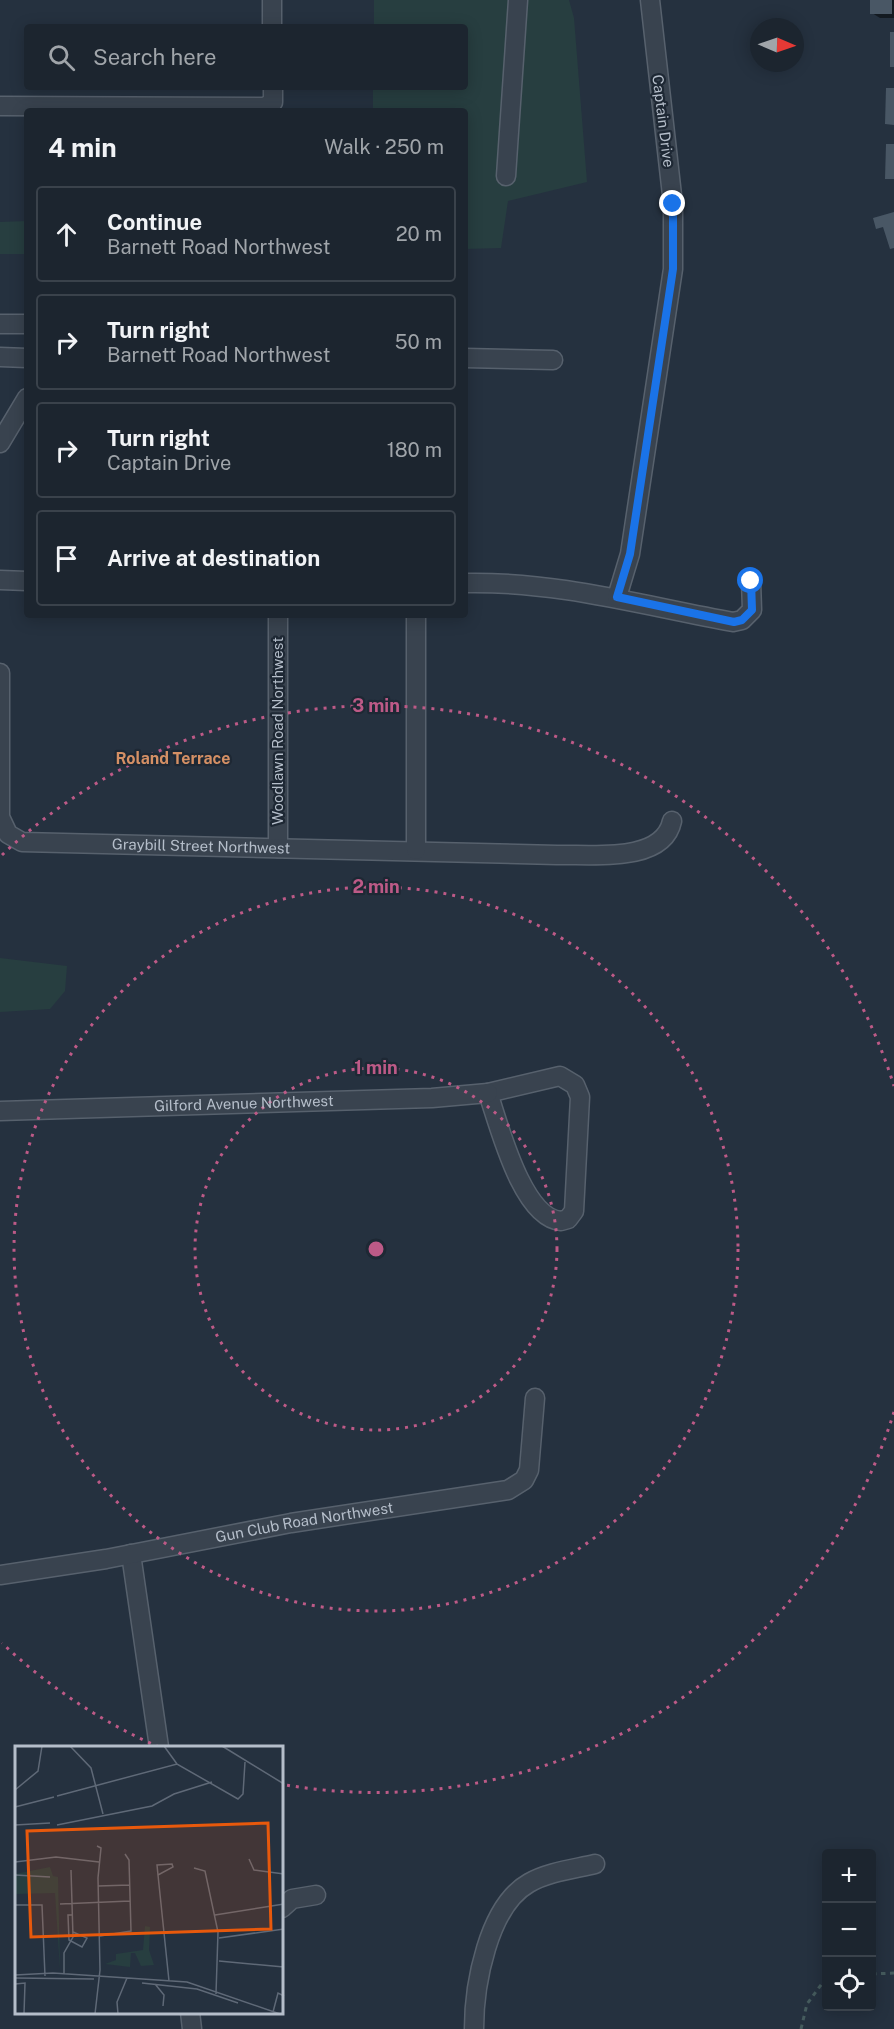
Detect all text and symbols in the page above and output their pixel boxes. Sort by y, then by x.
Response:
north arrow [750,18,804,72]
search box [24,24,468,90]
icon: search [45,41,78,74]
text: Search here [93,44,217,70]
street label: Captain Drive [649,74,678,168]
text: 4 min [48,132,117,163]
text: Walk · 250 m [324,135,444,159]
route end [659,190,685,216]
text: Continue [107,209,202,235]
icon: ahead [50,218,83,251]
text: 20 m [396,222,442,246]
text: Barnett Road Northwest [107,235,330,259]
text: Turn right [107,317,210,343]
icon: right [50,326,83,359]
text: 50 m [395,330,442,354]
text: Barnett Road Northwest [107,343,330,367]
text: Turn right [107,425,210,451]
icon: right [50,434,83,467]
text: 180 m [387,438,442,462]
text: Captain Drive [107,451,231,475]
icon: arrive [50,542,83,575]
text: Arrive at destination [107,545,320,571]
route start [737,567,763,593]
street label: Woodlawn Road Northwest [269,637,286,825]
text: 3 min [352,695,400,716]
district label: Roland Terrace [115,749,231,768]
street label: Graybill Street Northwest [112,835,291,857]
text: 2 min [352,876,400,897]
text: 1 min [354,1057,398,1078]
street label: Gilford Avenue Northwest [154,1092,334,1114]
centre of rings [366,1239,386,1259]
street label: Gun Club Road Northwest [214,1499,395,1546]
inset map [15,1746,284,2014]
map controls [822,1849,876,2011]
button: + [822,1849,876,1903]
button: − [822,1903,876,1957]
button: locate [822,1957,876,2011]

